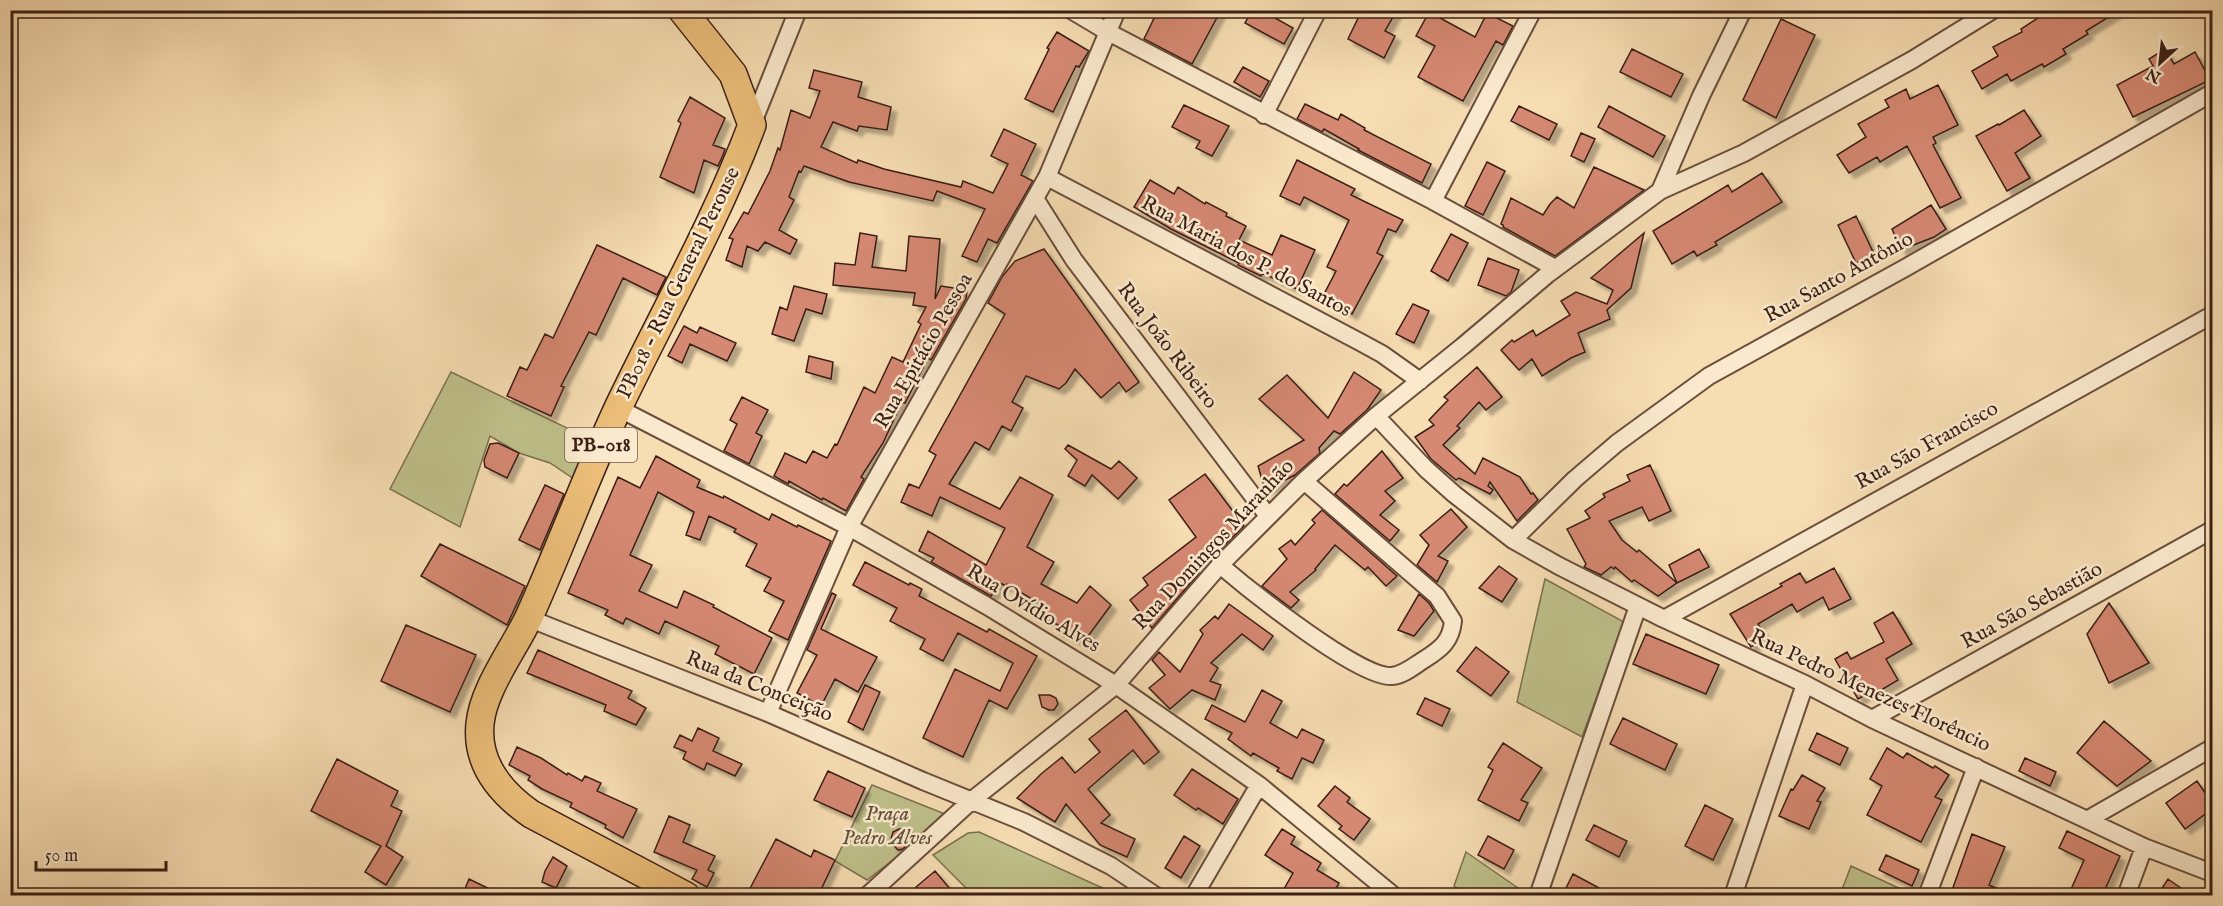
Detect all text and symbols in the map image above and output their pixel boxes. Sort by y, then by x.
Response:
north arrow [2130,33,2190,93]
text: N [2143,62,2166,87]
street label: PB018 - Rua General Perouse [611,162,747,403]
street label: Rua Maria dos P. do Santos [1136,190,1356,324]
street label: Rua Santo Antônio [1760,226,1918,330]
street label: Rua Epitácio Pessoa [869,268,980,434]
street label: Rua João Ribeiro [1111,277,1223,415]
street label: Rua São Francisco [1851,396,2003,496]
road number: PB-018 [565,428,637,462]
street label: Rua Domingos Maranhão [1128,454,1300,636]
street label: Rua São Sebastião [1957,556,2107,656]
street label: Rua Ovídio Alves [961,558,1105,660]
street label: Rua Pedro Menezes Florêncio [1745,623,1995,759]
street label: Rua da Conceição [681,645,837,729]
park label: Praça Pedro Alves [842,801,933,852]
scale bar [36,834,166,872]
text: 50 m [45,845,78,868]

